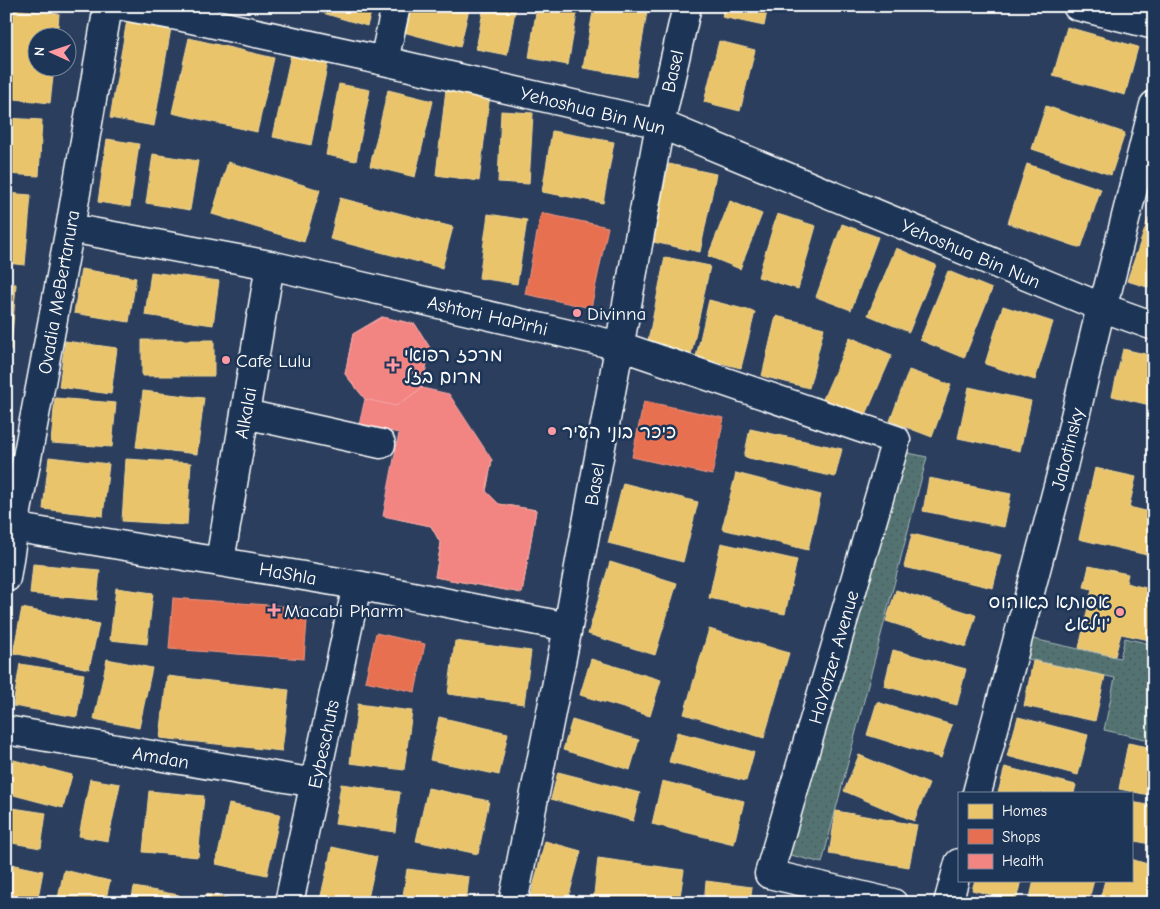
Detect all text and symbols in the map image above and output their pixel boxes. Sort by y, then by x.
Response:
north arrow [28,28,78,78]
text: N [31,46,48,56]
street label: Basel [657,48,689,95]
street label: Yehoshua Bin Nun [518,82,668,140]
street label: Ovadia MeBertanura [34,208,84,376]
street label: Yehoshua Bin Nun [898,215,1044,293]
street label: Ashtori HaPirhi [425,291,550,341]
place label: Divinna [587,303,646,325]
marker: Divinna [571,307,583,319]
place label: מרכז רפואי מרום בזל [404,344,503,388]
place label: Cafe Lulu [236,350,311,372]
marker: Cafe Lulu [220,354,232,366]
marker: מרכז רפואי מרום בזל [386,358,400,372]
street label: Alkalai [231,386,261,441]
street label: Jabotinsky [1047,405,1089,493]
place label: כיכר בוני העיר [562,421,676,443]
marker: כיכר בוני העיר [546,425,558,437]
street label: Basel [580,461,610,507]
street label: HaShla [257,558,318,590]
street label: HaYotzer Avenue [804,588,864,727]
place label: אסותא באוהוס וילאג' [988,591,1110,635]
place label: Macabi Pharm [284,600,403,622]
marker: Macabi Pharm [268,604,280,616]
marker: אסותא באוהוס וילאג' [1114,606,1126,618]
street label: Eybeschuts [304,698,344,790]
street label: Amdan [131,742,191,774]
legend [958,792,1132,882]
text: Homes [1002,802,1047,820]
text: Shops [1002,828,1040,846]
text: Health [1002,852,1044,870]

